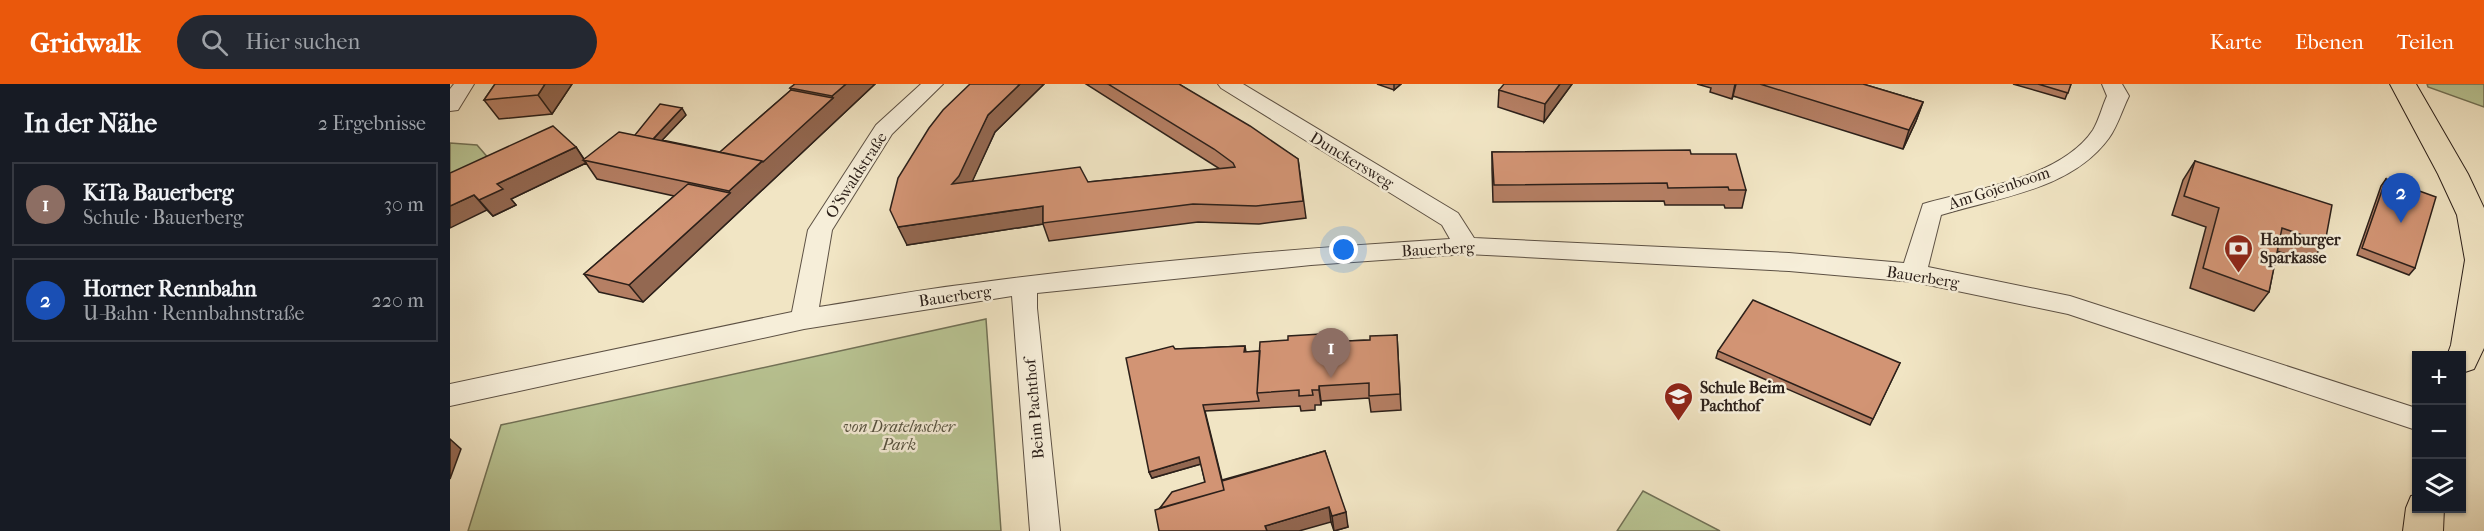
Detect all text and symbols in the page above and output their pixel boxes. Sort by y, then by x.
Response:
search box [177,15,597,69]
text: Gridwalk [30,26,141,59]
icon: search [198,26,231,59]
text: Hier suchen [246,29,360,55]
text: Karte [2210,30,2262,54]
text: Ebenen [2295,30,2364,54]
text: Teilen [2397,30,2454,54]
text: In der Nähe [24,108,157,139]
text: 2 Ergebnisse [318,112,426,135]
street label: O'Swaldstraße [821,128,891,222]
street label: Dunckersweg [1307,128,1398,193]
street label: Am Gojenboom [1945,162,2053,214]
pin: 2 [2382,174,2420,223]
text: KiTa Bauerberg [83,180,234,206]
text: 1 [42,193,49,216]
text: 30 m [384,193,424,216]
text: Schule · Bauerberg [83,206,244,229]
place label: Hamburger Sparkasse [2260,230,2342,268]
bank icon: Hamburger Sparkasse [2223,232,2255,274]
your location [1329,235,1358,264]
street label: Bauerberg [1401,238,1475,260]
street label: Bauerberg [1885,262,1961,292]
text: Horner Rennbahn [83,276,257,302]
street label: Bauerberg [918,281,993,310]
text: 2 [40,289,51,312]
text: 220 m [371,289,424,312]
text: U-Bahn · Rennbahnstraße [83,302,304,325]
pin: 1 [1312,328,1350,378]
map controls [2412,351,2466,513]
button: + [2412,351,2466,405]
street label: Beim Pachthof [1020,354,1048,460]
place label: Schule Beim Pachthof [1700,378,1786,415]
school or university icon: Schule Beim Pachthof [1663,380,1695,422]
button: − [2412,405,2466,459]
park label: von Dratelnscher Park [843,417,957,454]
button: layers [2412,459,2466,513]

